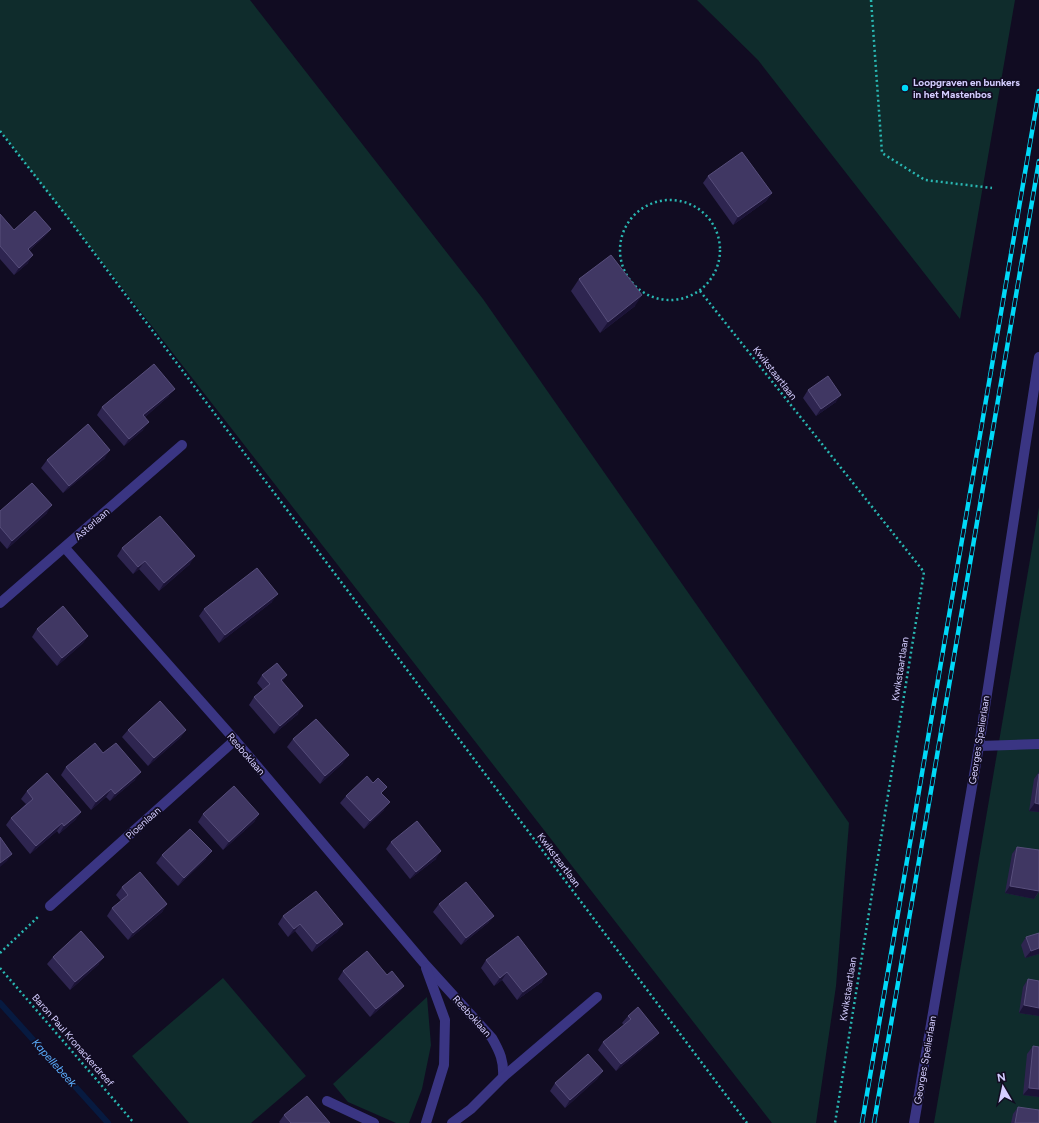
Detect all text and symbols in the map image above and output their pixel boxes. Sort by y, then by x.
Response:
place label: Loopgraven en bunkers in het Mastenbos [913,76,1020,101]
marker: Loopgraven en bunkers in het Mastenbos [900,83,910,93]
street label: Kwikstaartlaan [750,343,800,403]
street label: Asterlaan [72,505,112,543]
street label: Kwikstaartlaan [889,636,912,702]
street label: Georges Spelierlaan [966,694,992,785]
street label: Reeboklaan [224,730,268,778]
street label: Pioenlaan [123,804,164,842]
street label: Kwikstaartlaan [534,830,584,890]
street label: Kwikstaartlaan [837,956,860,1022]
street label: Baron Paul Kronackerdreef [29,991,117,1089]
street label: Reeboklaan [450,992,494,1040]
street label: Georges Spelierlaan [911,1014,939,1105]
water label: Kapellebeek [29,1036,79,1090]
north arrow [983,1067,1023,1107]
text: N [996,1071,1007,1085]

